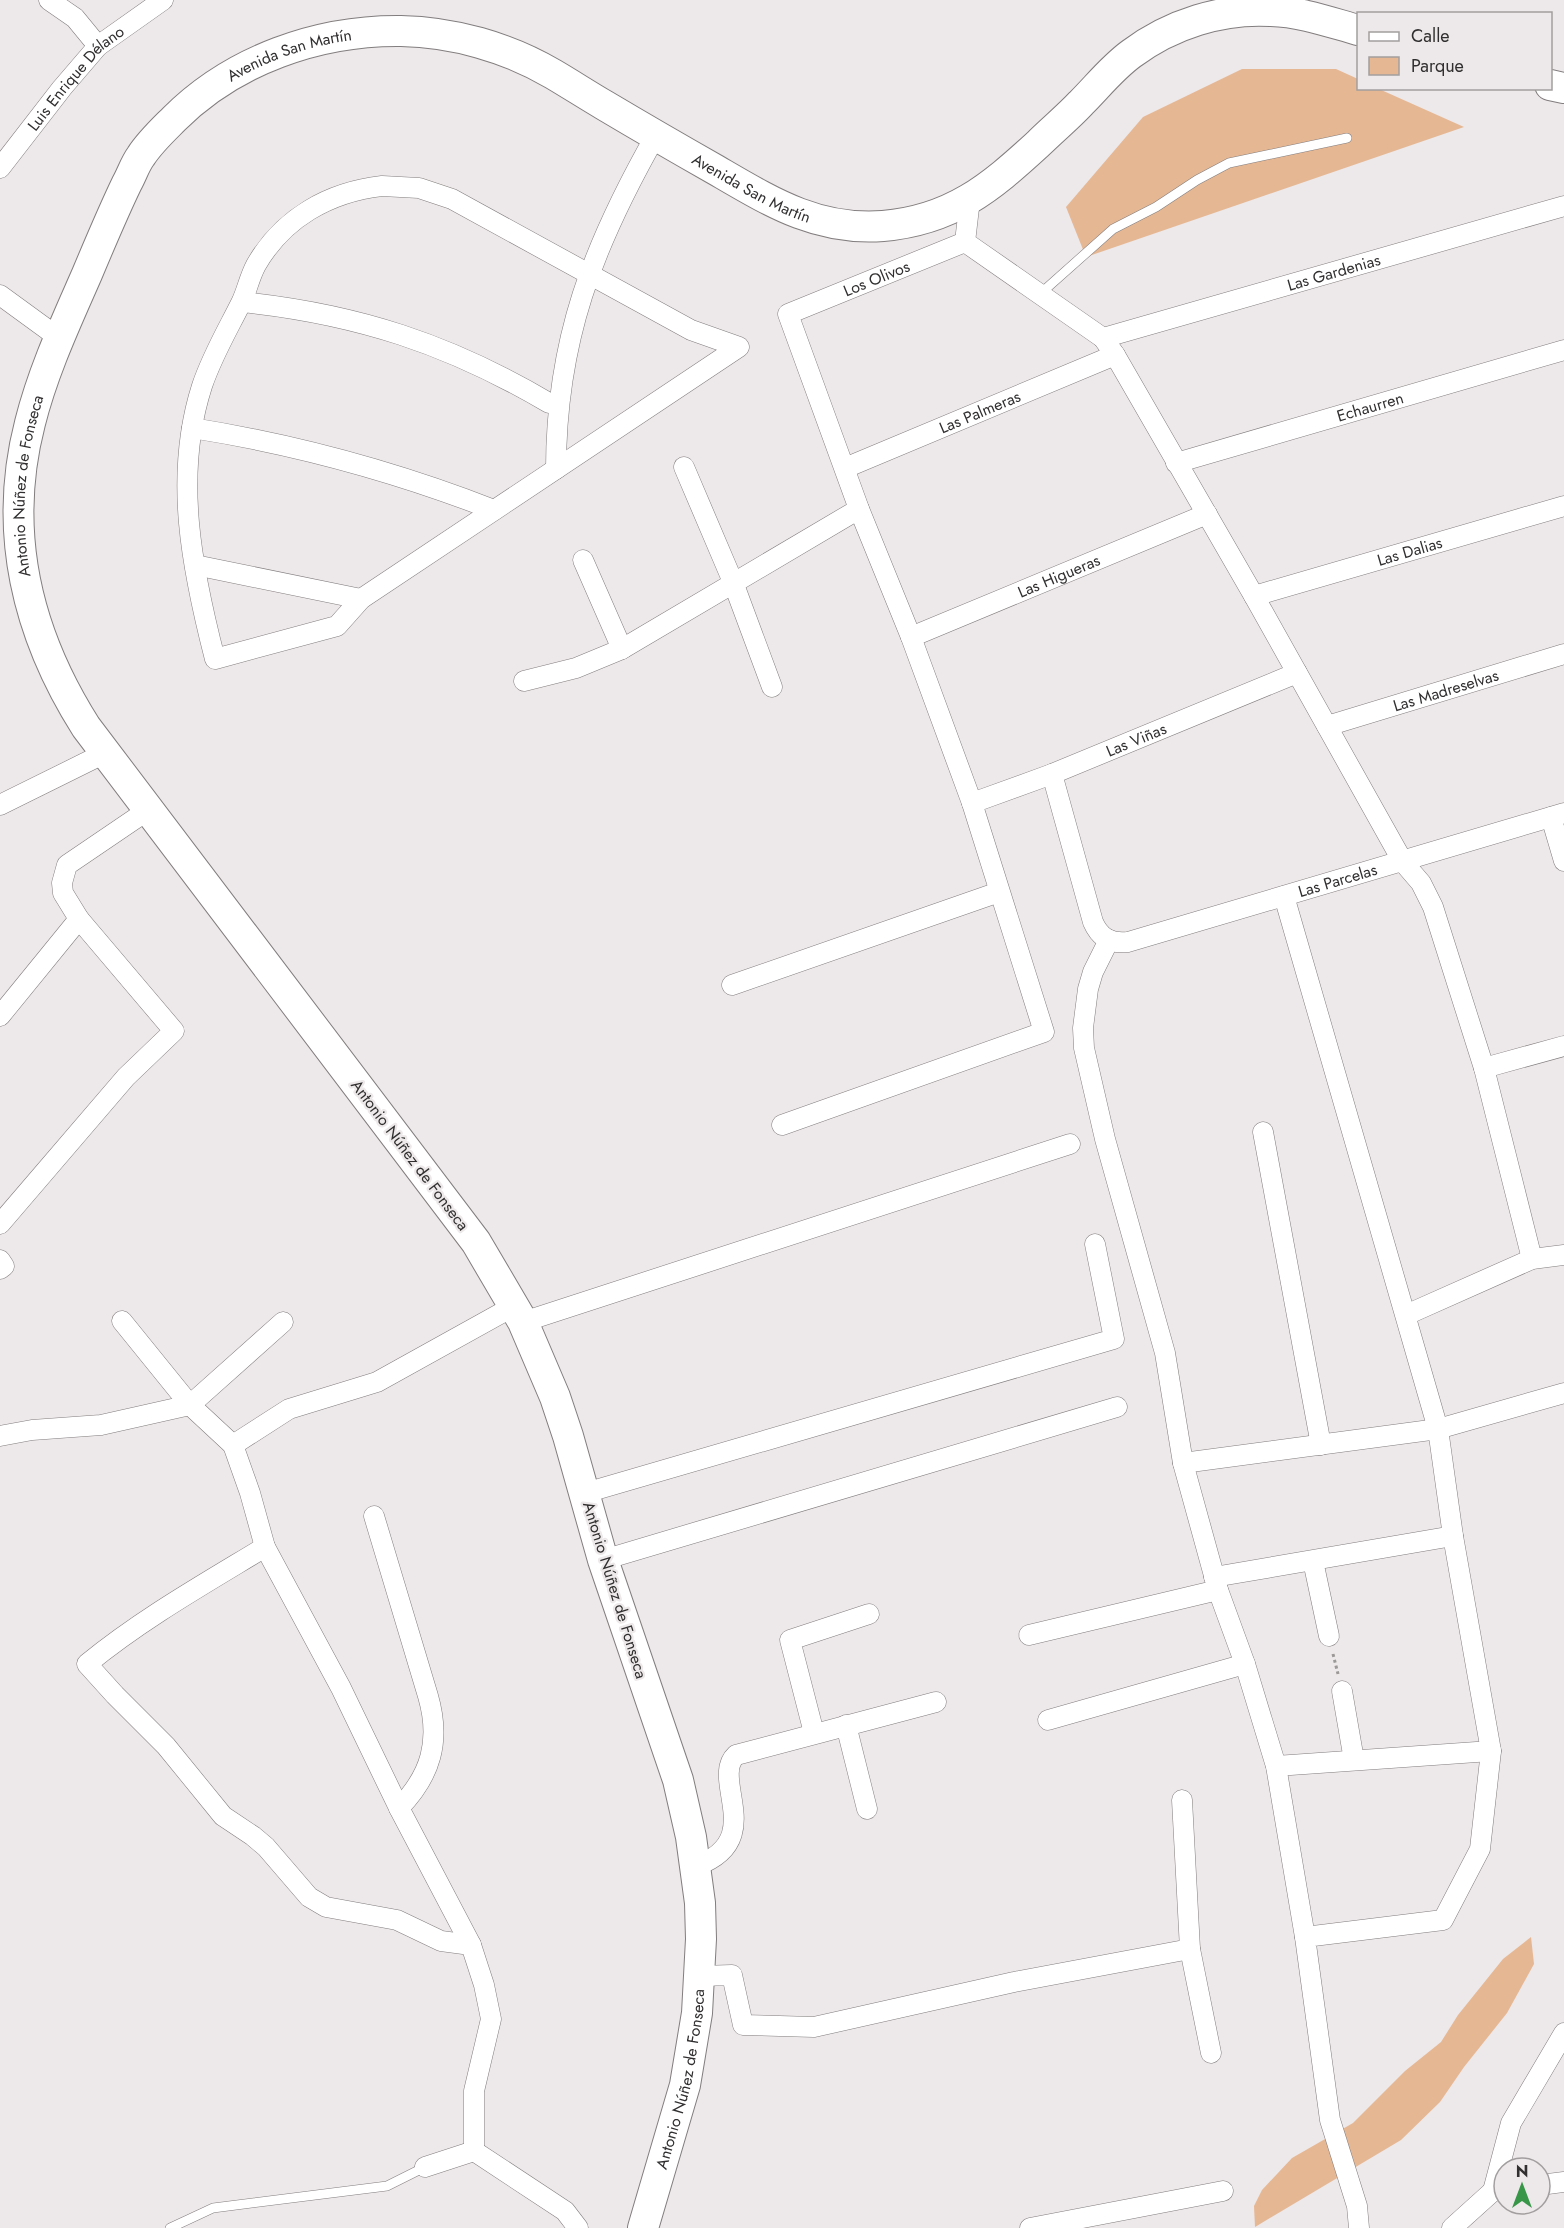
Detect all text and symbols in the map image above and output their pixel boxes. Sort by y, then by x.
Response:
legend [1357,12,1552,90]
street label: Luis Enrique Délano [22,19,129,135]
street label: Avenida San Martín [222,23,353,87]
text: Calle [1411,23,1450,49]
text: Parque [1411,53,1464,79]
street label: Avenida San Martín [688,147,814,228]
street label: Las Gardenias [1284,248,1383,296]
street label: Los Olivos [840,254,913,302]
street label: Las Palmeras [935,384,1024,439]
street label: Echaurren [1334,386,1406,427]
street label: Antonio Núñez de Fonseca [7,392,49,579]
street label: Las Dalias [1374,530,1445,571]
street label: Las Higueras [1014,548,1103,603]
street label: Las Madreselvas [1390,663,1501,717]
street label: Las Viñas [1102,717,1170,762]
street label: Las Parcelas [1295,857,1380,903]
street label: Antonio Núñez de Fonseca [345,1075,475,1235]
street label: Antonio Núñez de Fonseca [577,1499,653,1681]
street label: Antonio Núñez de Fonseca [649,1988,710,2172]
north arrow [1492,2156,1552,2216]
text: N [1516,2160,1528,2183]

